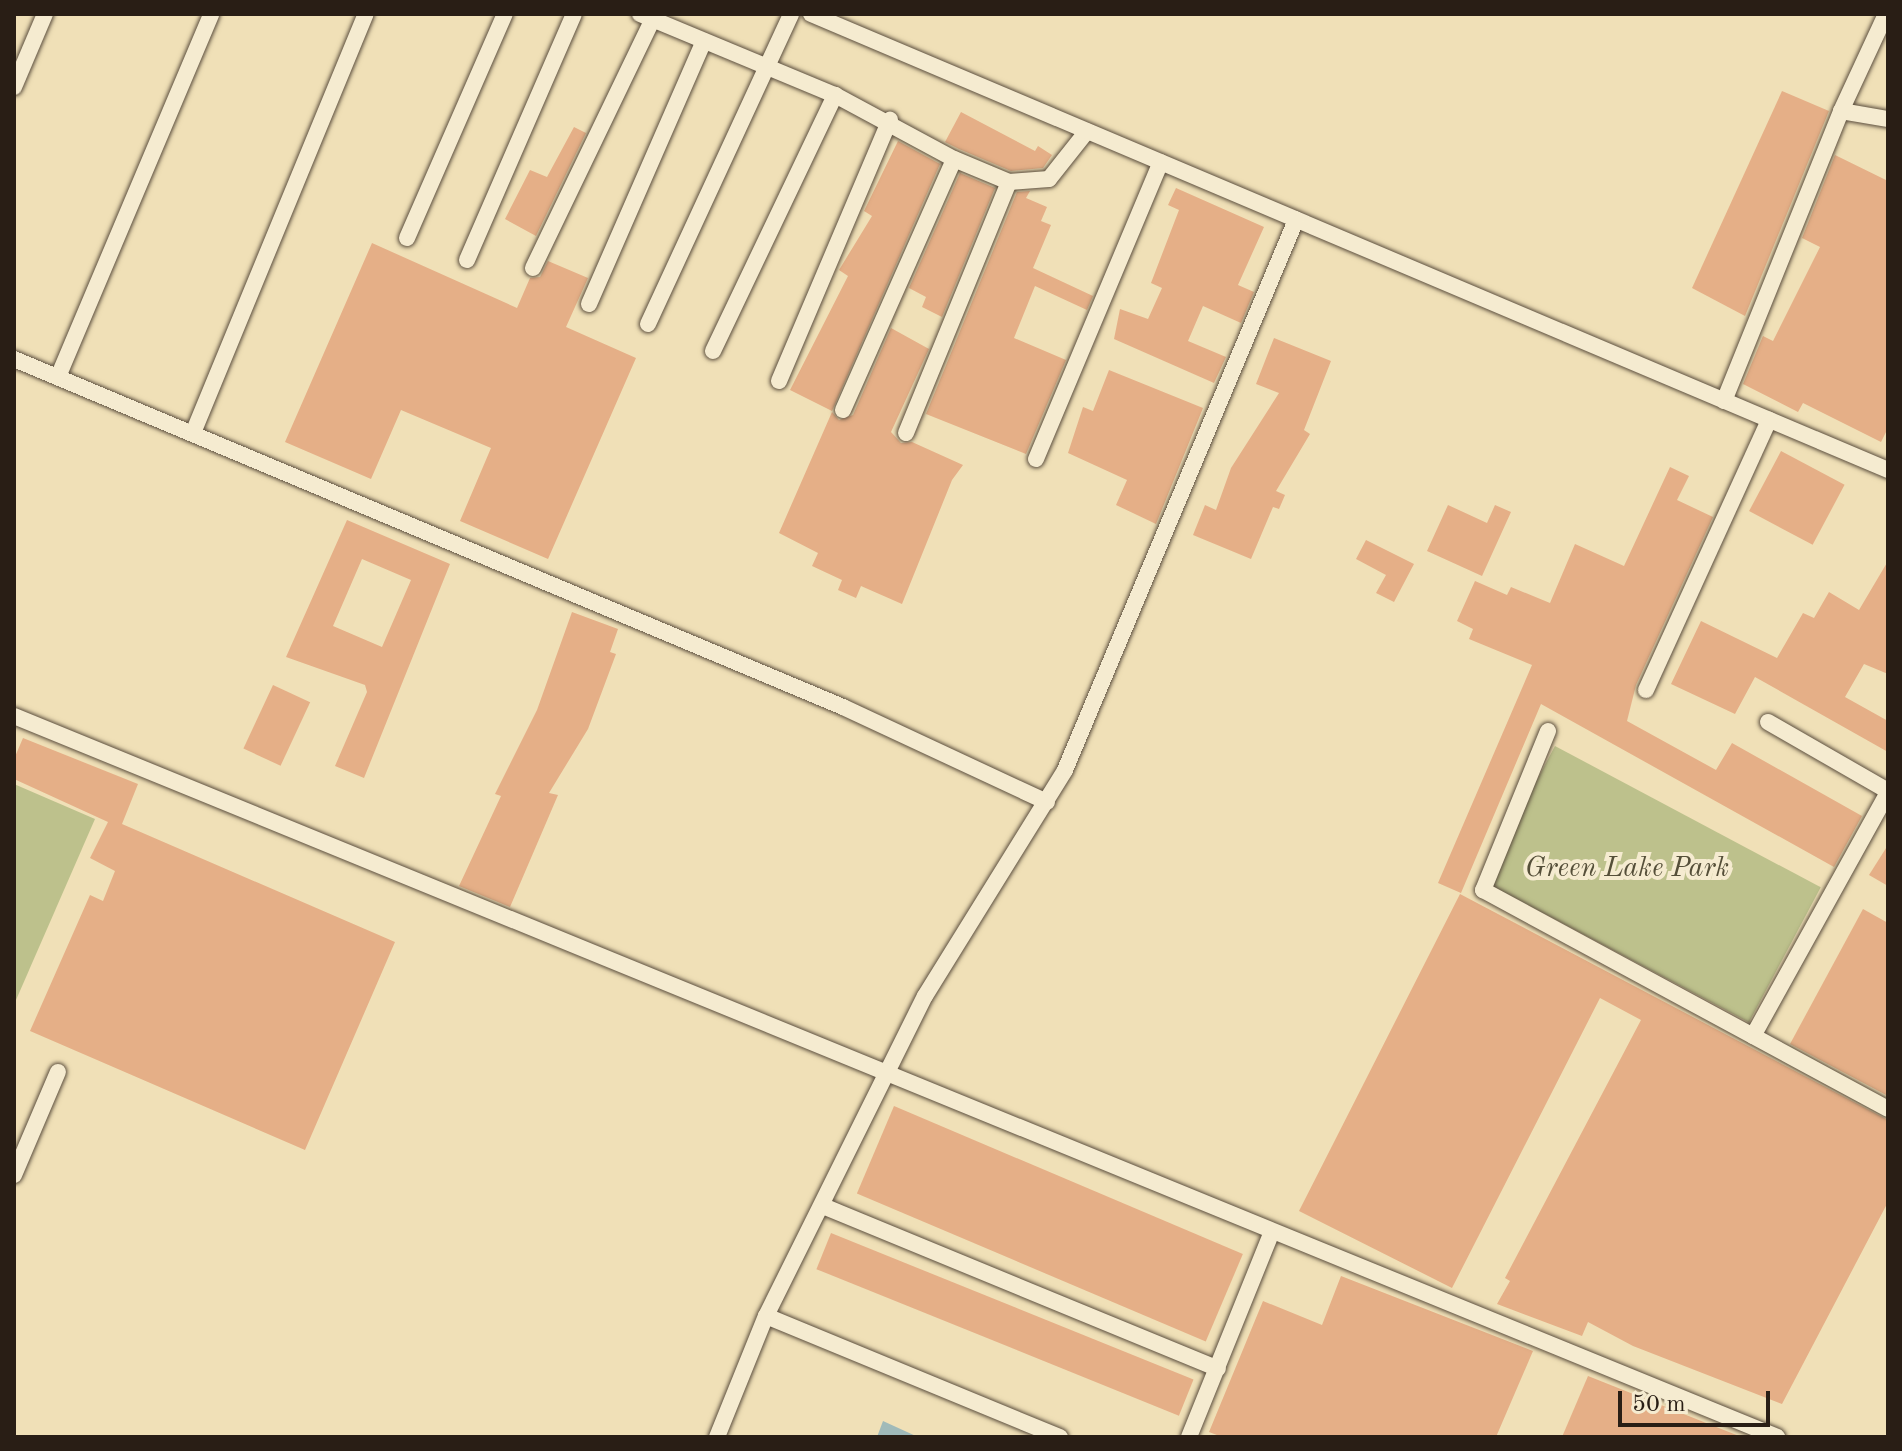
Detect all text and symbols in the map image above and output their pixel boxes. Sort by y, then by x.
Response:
park label: Green Lake Park [1525,852,1729,886]
scale bar [1622,1375,1774,1425]
text: 50 m [1632,1393,1686,1417]

